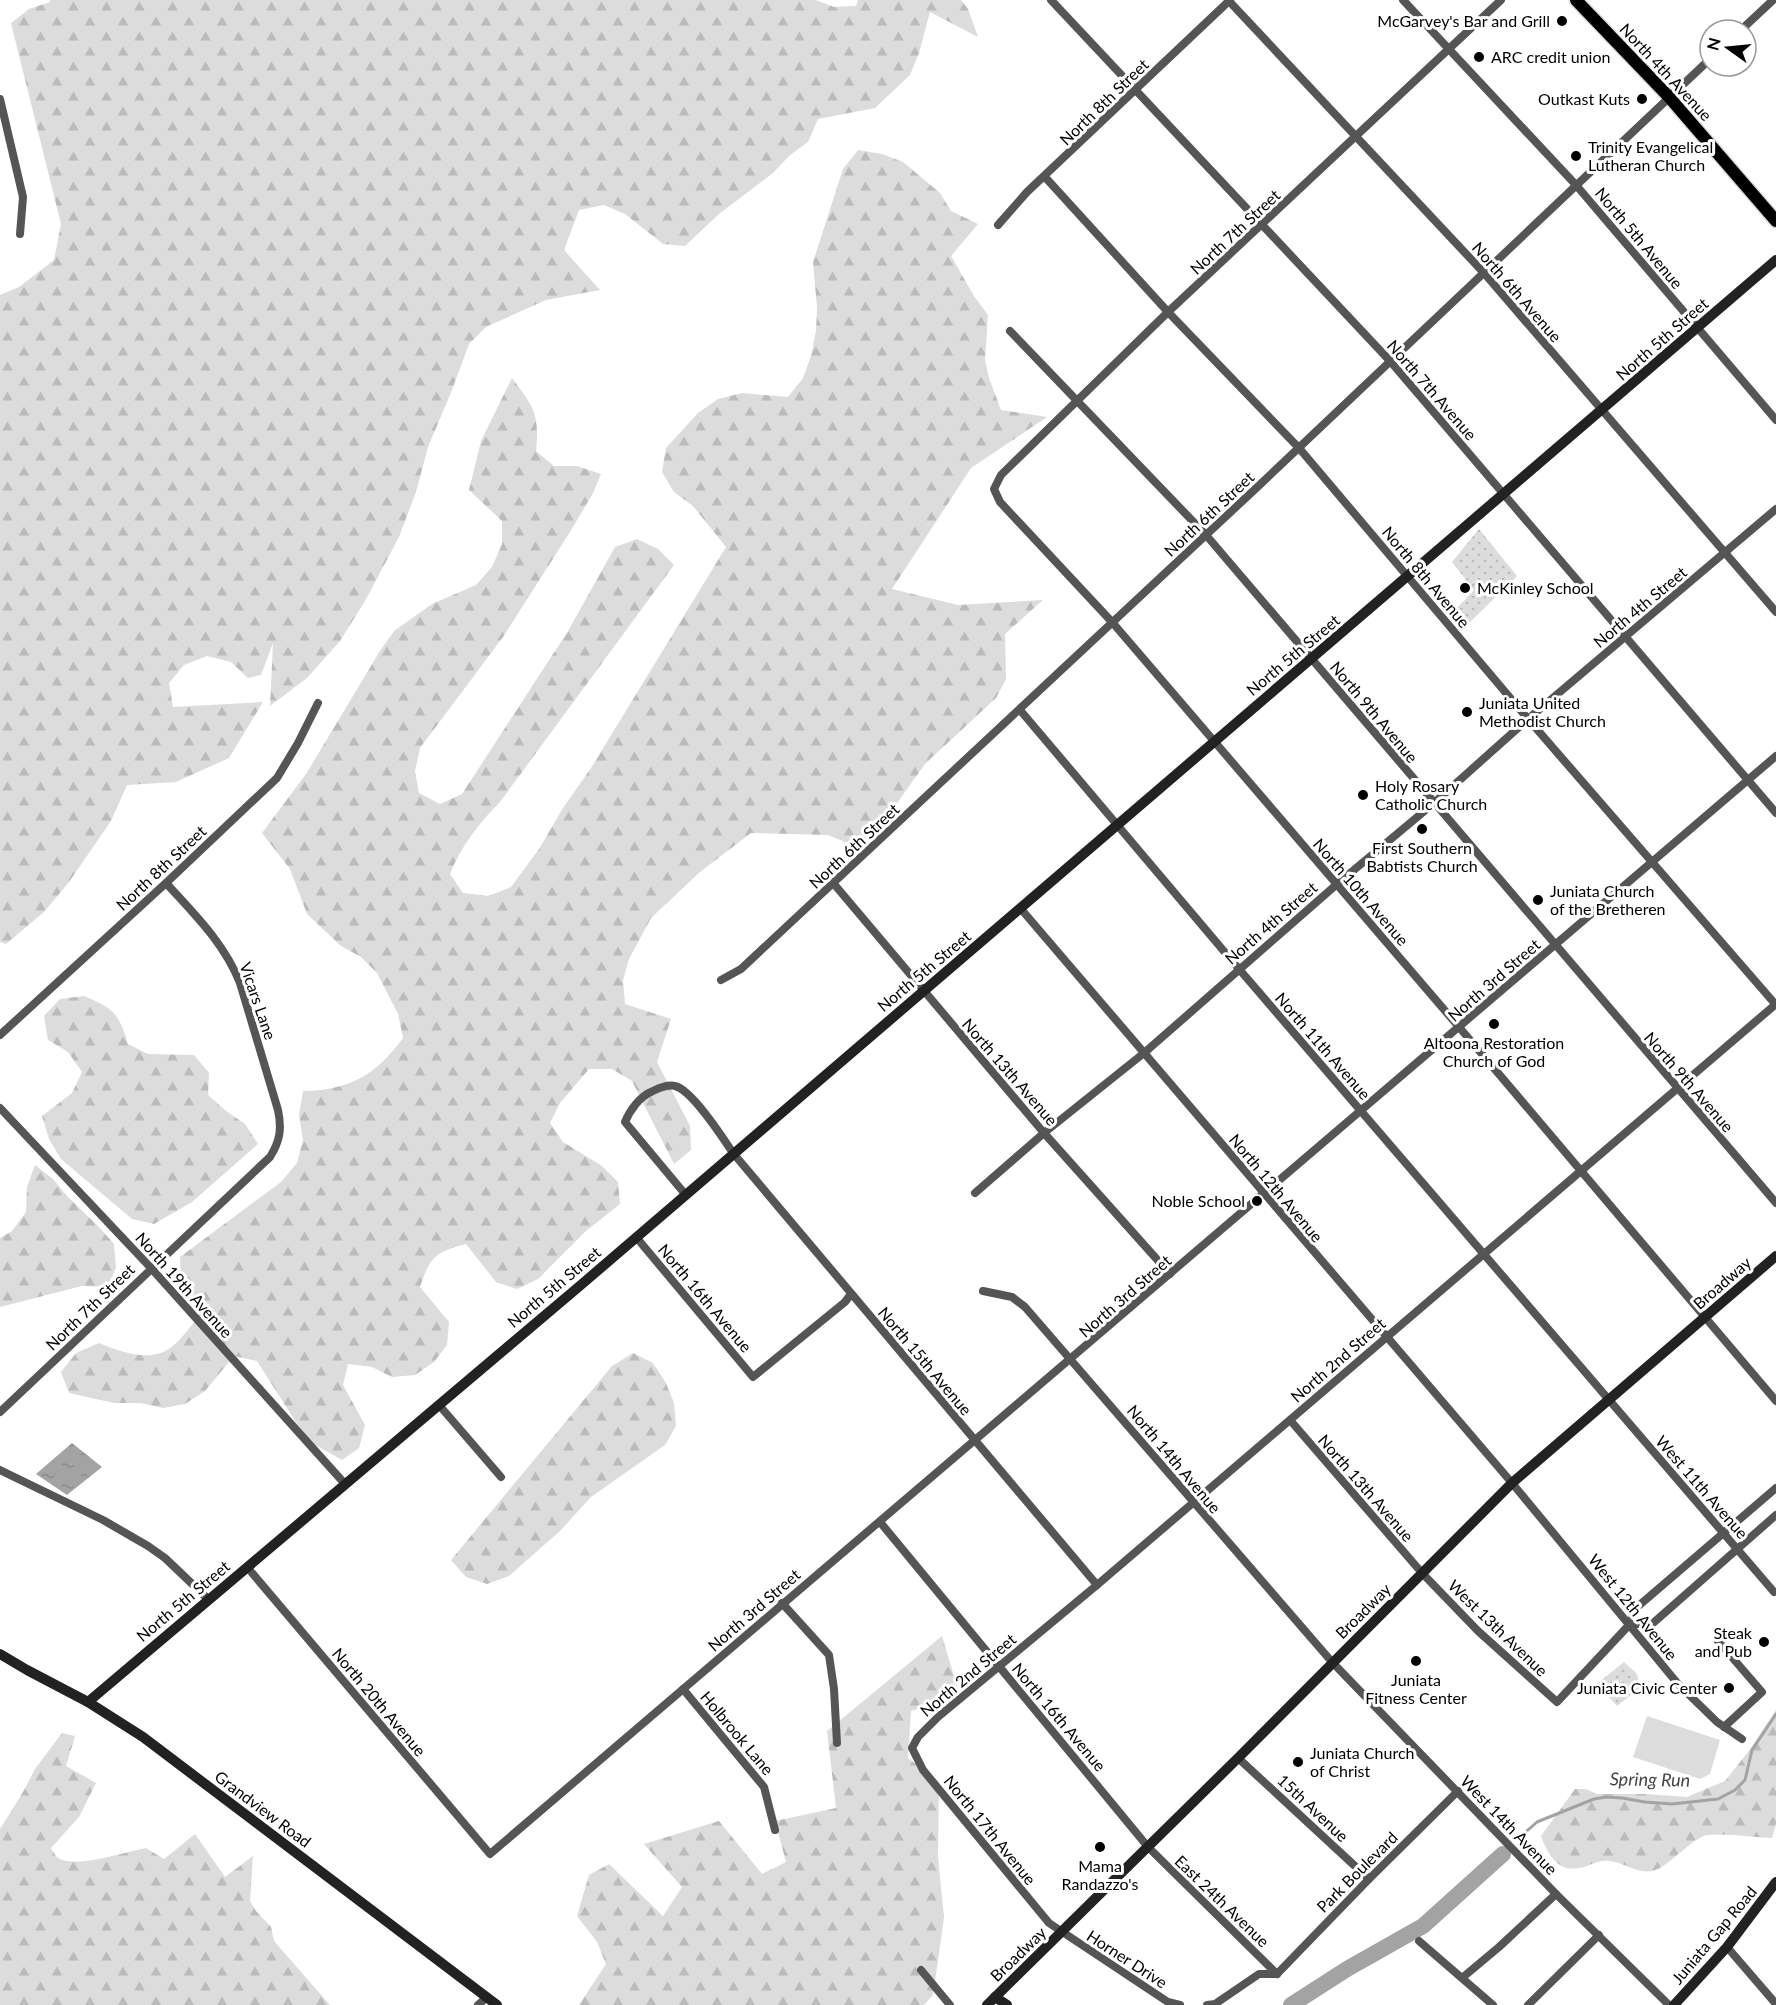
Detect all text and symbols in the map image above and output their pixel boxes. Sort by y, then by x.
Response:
place label: McGarvey's Bar and Grill [1377,11,1550,30]
marker: McGarvey's Bar and Grill [1555,14,1569,28]
north arrow [1698,18,1758,78]
street label: North 4th Avenue [1616,19,1716,125]
place label: ARC credit union [1491,47,1610,66]
marker: ARC credit union [1472,50,1486,64]
street label: North 8th Street [1055,54,1152,149]
place label: Outkast Kuts [1538,89,1630,108]
marker: Outkast Kuts [1635,92,1649,106]
place label: Trinity Evangelical Lutheran Church [1588,137,1713,174]
marker: Trinity Evangelical Lutheran Church [1569,149,1583,163]
street label: North 5th Avenue [1592,183,1687,292]
street label: North 7th Street [1186,185,1284,278]
street label: North 6th Avenue [1469,238,1566,345]
street label: North 5th Street [1612,293,1712,384]
street label: North 7th Avenue [1384,336,1481,443]
street label: North 6th Street [1160,467,1258,560]
street label: North 8th Avenue [1379,522,1474,631]
street label: North 4th Street [1589,562,1690,651]
place label: McKinley School [1477,578,1594,597]
marker: McKinley School [1458,581,1472,595]
street label: North 5th Street [1242,610,1343,699]
street label: North 9th Avenue [1327,657,1422,766]
place label: Juniata United Methodist Church [1479,693,1606,730]
marker: Juniata United Methodist Church [1460,705,1474,719]
place label: Holy Rosary Catholic Church [1375,776,1487,813]
marker: Holy Rosary Catholic Church [1356,788,1370,802]
street label: North 6th Street [805,799,903,892]
street label: North 8th Street [112,821,210,914]
marker: First Southern Babtists Church [1415,822,1429,836]
street label: North 10th Avenue [1310,834,1413,949]
place label: First Southern Babtists Church [1366,838,1478,875]
street label: North 4th Street [1221,877,1321,968]
place label: Juniata Church of the Bretheren [1550,881,1666,918]
marker: Juniata Church of the Bretheren [1531,893,1545,907]
street label: North 5th Street [873,926,974,1015]
street label: North 3rd Street [1444,934,1544,1025]
street label: Vicars Lane [236,960,281,1042]
street label: North 11th Avenue [1272,988,1375,1103]
street label: North 13th Avenue [959,1014,1062,1129]
marker: Altoona Restoration Church of God [1487,1017,1501,1031]
street label: North 9th Avenue [1641,1028,1738,1135]
place label: Altoona Restoration Church of God [1424,1033,1564,1070]
street label: North 12th Avenue [1226,1130,1327,1246]
place label: Noble School [1152,1191,1245,1210]
marker: Noble School [1250,1194,1264,1208]
street label: North 19th Avenue [132,1228,237,1341]
street label: North 16th Avenue [655,1240,756,1356]
street label: North 5th Street [503,1242,604,1331]
street label: North 3rd Street [1075,1250,1175,1341]
street label: Broadway [1689,1252,1755,1313]
street label: North 7th Street [41,1259,138,1354]
street label: North 15th Avenue [875,1303,976,1419]
street label: North 2nd Street [1287,1313,1389,1406]
street label: North 14th Avenue [1124,1401,1225,1517]
street label: North 13th Avenue [1315,1430,1418,1545]
street label: West 11th Avenue [1652,1431,1752,1542]
street label: West 12th Avenue [1585,1550,1682,1663]
street label: North 5th Street [132,1556,233,1645]
street label: North 3rd Street [704,1564,804,1655]
street label: West 13th Avenue [1445,1575,1552,1680]
street label: Broadway [1331,1579,1395,1642]
place label: Steak and Pub [1695,1623,1753,1660]
street label: North 2nd Street [916,1629,1020,1720]
marker: Steak and Pub [1757,1635,1771,1649]
street label: North 20th Avenue [329,1644,430,1760]
marker: Juniata Fitness Center [1409,1654,1423,1668]
street label: North 16th Avenue [1009,1659,1110,1775]
place label: Juniata Fitness Center [1365,1670,1467,1707]
place label: Juniata Civic Center [1577,1678,1717,1697]
marker: Juniata Civic Center [1722,1681,1736,1695]
street label: Holbrook Lane [697,1687,778,1778]
place label: Juniata Church of Christ [1310,1743,1414,1780]
marker: Juniata Church of Christ [1291,1755,1305,1769]
street label: Grandview Road [212,1766,315,1851]
water label: Spring Run [1610,1767,1690,1791]
street label: 15th Avenue [1274,1770,1353,1845]
street label: North 17th Avenue [940,1771,1040,1888]
street label: West 14th Avenue [1457,1771,1562,1878]
street label: Park Boulevard [1312,1827,1401,1916]
marker: Mama Randazzo's [1093,1840,1107,1854]
street label: East 24th Avenue [1171,1851,1273,1950]
place label: Mama Randazzo's [1062,1856,1138,1893]
street label: Juniata Gap Road [1667,1882,1760,1988]
street label: Broadway [986,1922,1050,1985]
street label: Horner Drive [1084,1926,1171,1992]

